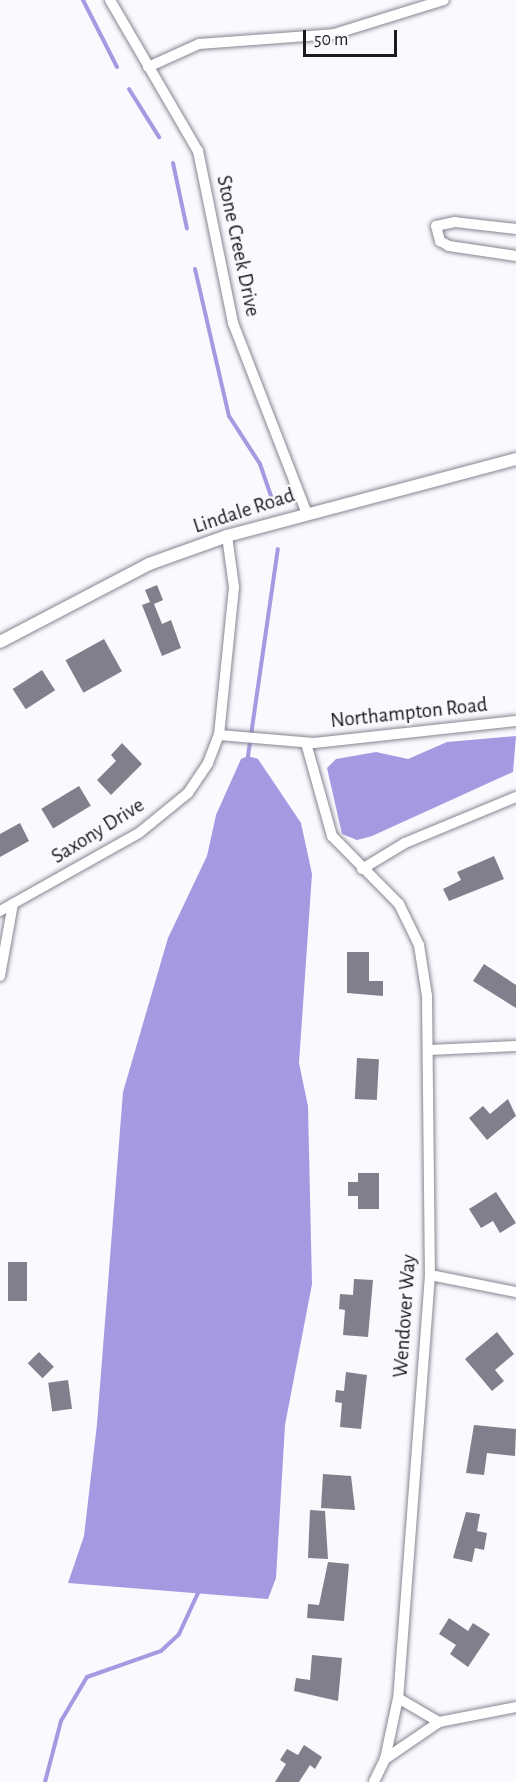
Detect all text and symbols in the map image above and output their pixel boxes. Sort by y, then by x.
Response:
scale bar [306,18,400,56]
text: 50 m [314,31,348,49]
street label: Stone Creek Drive [211,173,265,319]
street label: Lindale Road [190,483,298,539]
street label: Northampton Road [329,692,489,734]
street label: Saxony Drive [47,793,149,869]
street label: Wendover Way [388,1253,422,1379]

